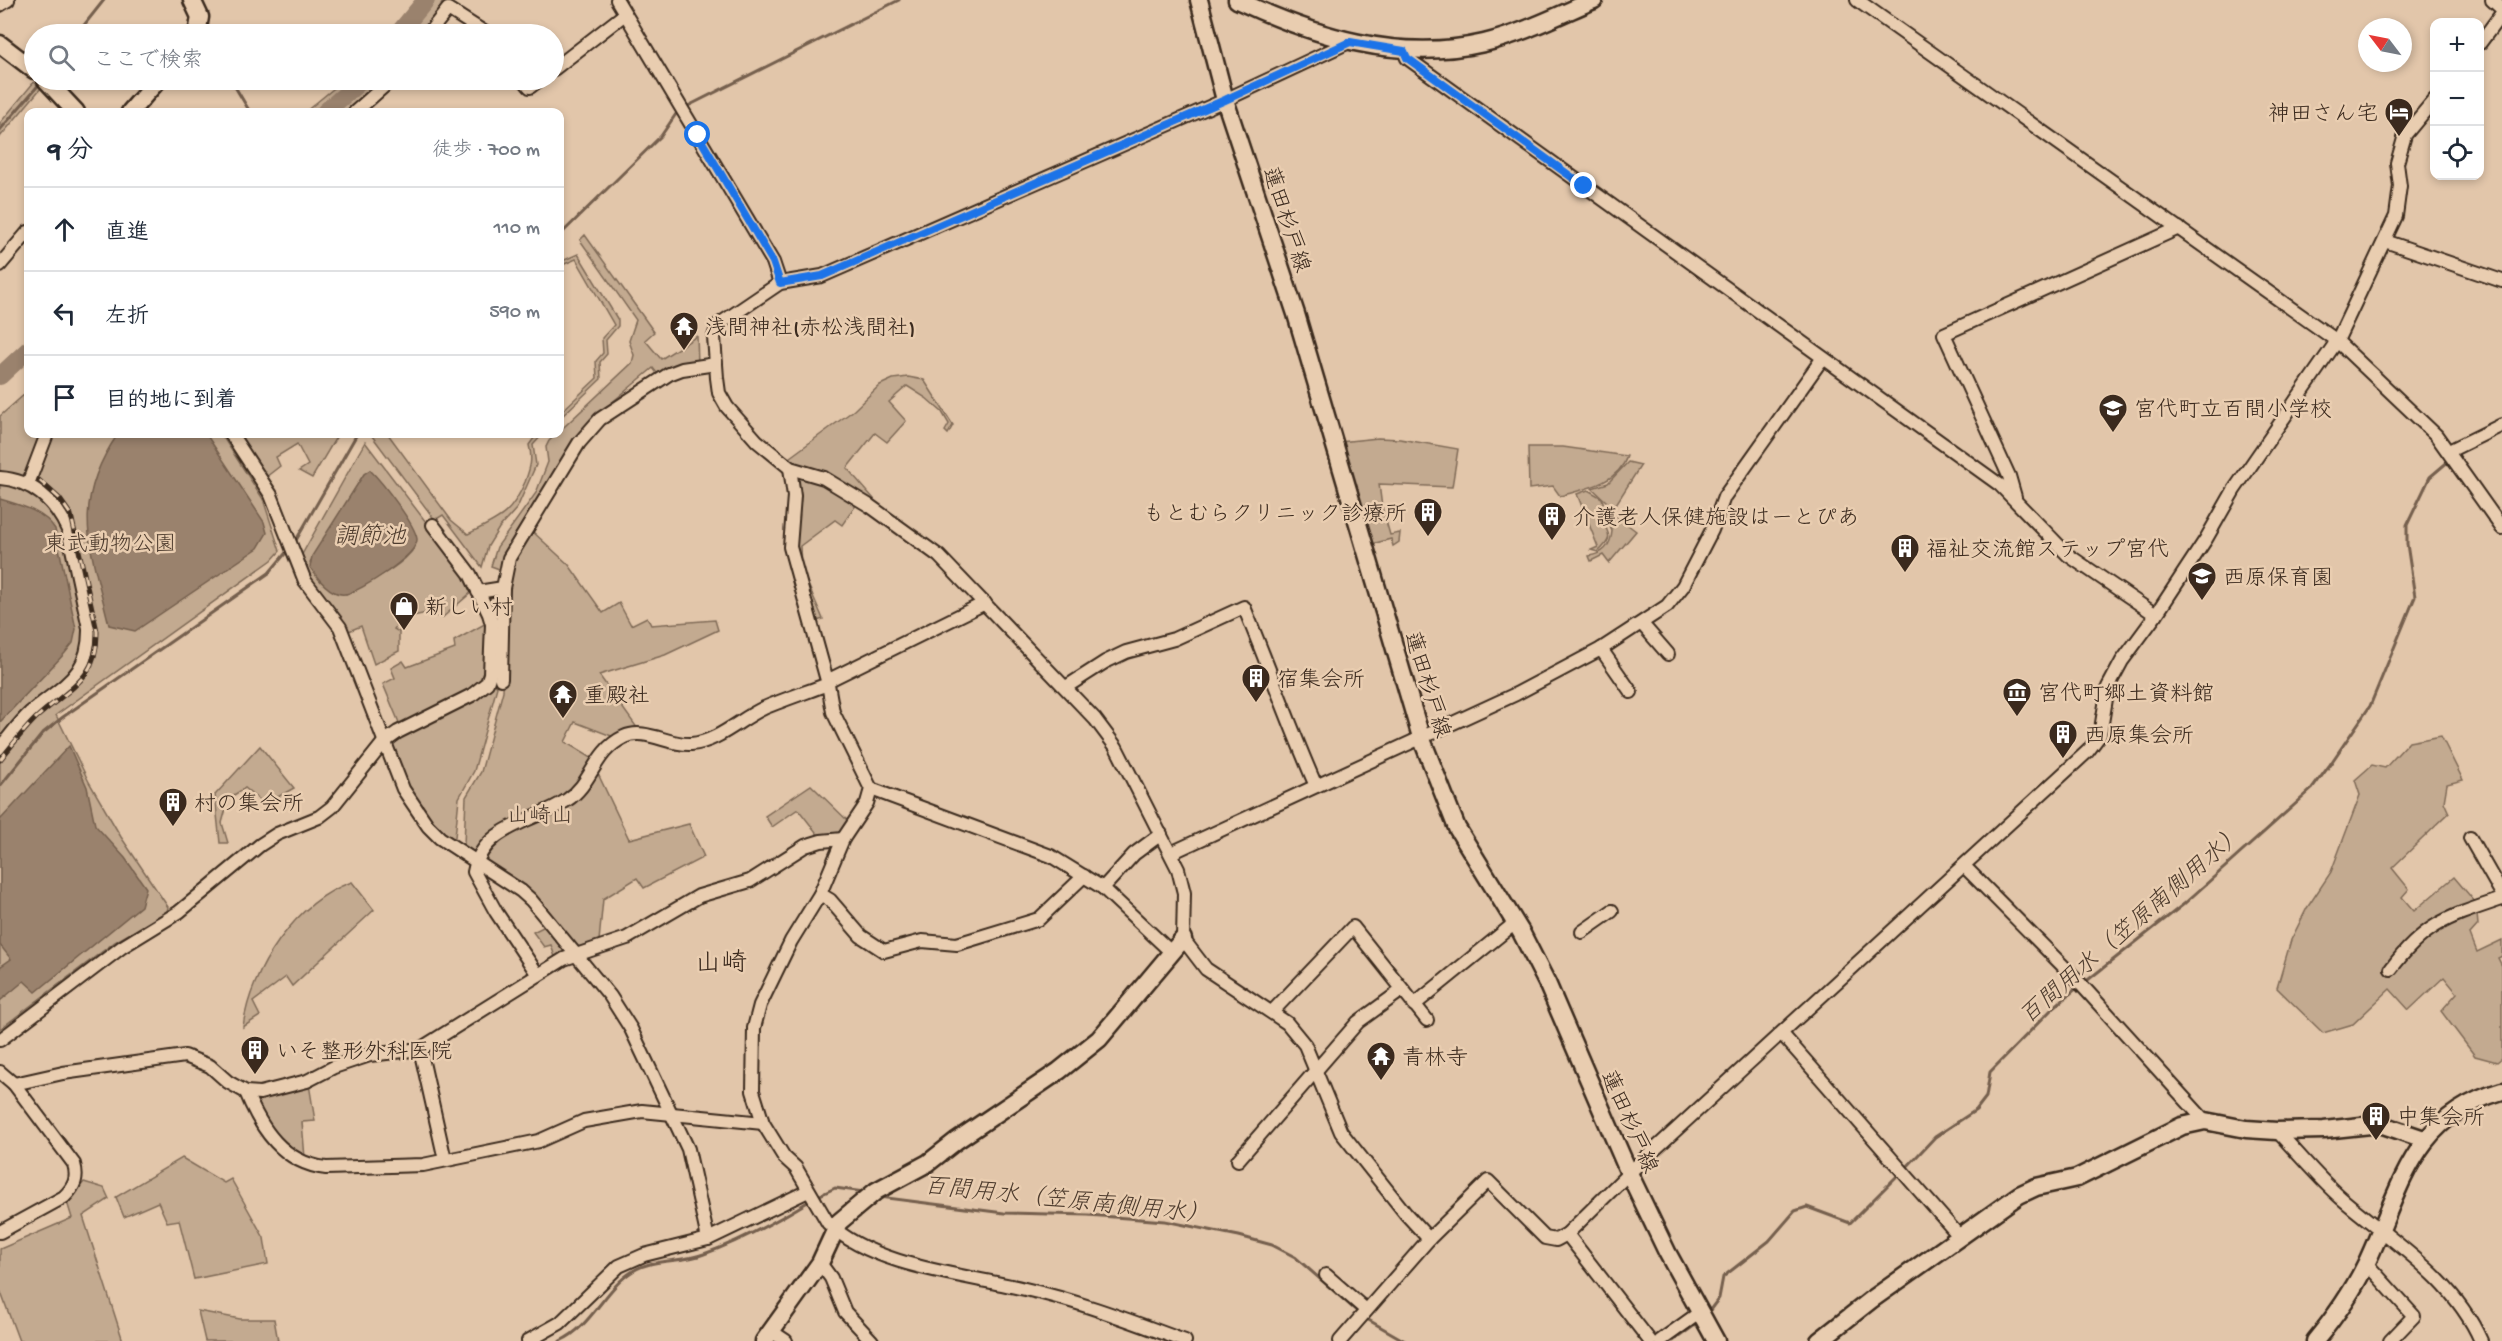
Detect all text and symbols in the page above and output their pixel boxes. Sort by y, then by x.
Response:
north arrow [2358,18,2412,72]
map controls [2430,18,2484,180]
button: + [2430,18,2484,72]
search box [24,24,564,90]
icon: search [45,41,78,74]
text: ここで検索 [93,49,203,75]
button: − [2430,72,2484,126]
hotel icon: 神田さん宅 [2383,96,2415,138]
place label: 神田さん宅 [2268,102,2378,129]
route start [684,121,710,147]
button: locate [2430,126,2484,180]
text: 9 分 [48,137,93,168]
text: 徒歩 · 700 m [432,140,540,163]
street label: 蓮田杉戸線 [1255,164,1315,277]
route end [1570,172,1596,198]
icon: ahead [48,213,81,246]
text: 110 m [494,218,540,241]
text: 直進 [105,221,149,247]
icon: left [48,297,81,330]
text: 590 m [489,302,540,325]
text: 左折 [105,305,149,331]
temple icon: 浅間神社(赤松浅間社) [668,310,700,352]
place label: 浅間神社(赤松浅間社) [705,316,915,343]
icon: arrive [48,381,81,414]
text: 目的地に到着 [105,389,237,415]
school or university icon: 宮代町立百間小学校 [2097,392,2129,434]
place label: 宮代町立百間小学校 [2134,397,2332,425]
building icon: もとむらクリニック診療所 [1412,496,1444,538]
building icon: 介護老人保健施設はーとぴあ [1536,500,1568,542]
place label: もとむらクリニック診療所 [1143,502,1407,529]
place label: 介護老人保健施設はーとぴあ [1573,506,1859,533]
water label: 調節池 [334,523,407,553]
park label: 東武動物公園 [44,532,176,559]
building icon: 福祉交流館ステップ宮代 [1889,532,1921,574]
place label: 福祉交流館ステップ宮代 [1926,537,2169,565]
school or university icon: 西原保育園 [2186,560,2218,602]
place label: 西原保育園 [2223,566,2333,593]
shop icon: 新しい村 [388,590,420,632]
place label: 新しい村 [425,596,513,623]
street label: 蓮田杉戸線 [1397,628,1455,742]
building icon: 宿集会所 [1240,662,1272,704]
place label: 宿集会所 [1277,668,1365,695]
museum icon: 宮代町郷土資料館 [2001,676,2033,718]
temple icon: 重殿社 [547,678,579,720]
place label: 宮代町郷土資料館 [2038,681,2214,709]
place label: 重殿社 [584,684,650,711]
building icon: 西原集会所 [2047,718,2079,760]
place label: 西原集会所 [2084,724,2194,751]
building icon: 村の集会所 [157,786,189,828]
place label: 村の集会所 [194,792,304,819]
park label: 山崎山 [507,804,573,831]
water label: 百間用水（笠原南側用水） [2014,820,2251,1032]
district label: 山崎 [695,949,747,981]
building icon: いそ整形外科医院 [239,1034,271,1076]
place label: いそ整形外科医院 [276,1040,452,1067]
temple icon: 青林寺 [1365,1040,1397,1082]
place label: 青林寺 [1402,1046,1468,1073]
street label: 蓮田杉戸線 [1593,1067,1663,1178]
building icon: 中集会所 [2360,1100,2392,1142]
place label: 中集会所 [2397,1105,2485,1133]
water label: 百間用水（笠原南側用水） [922,1172,1211,1232]

